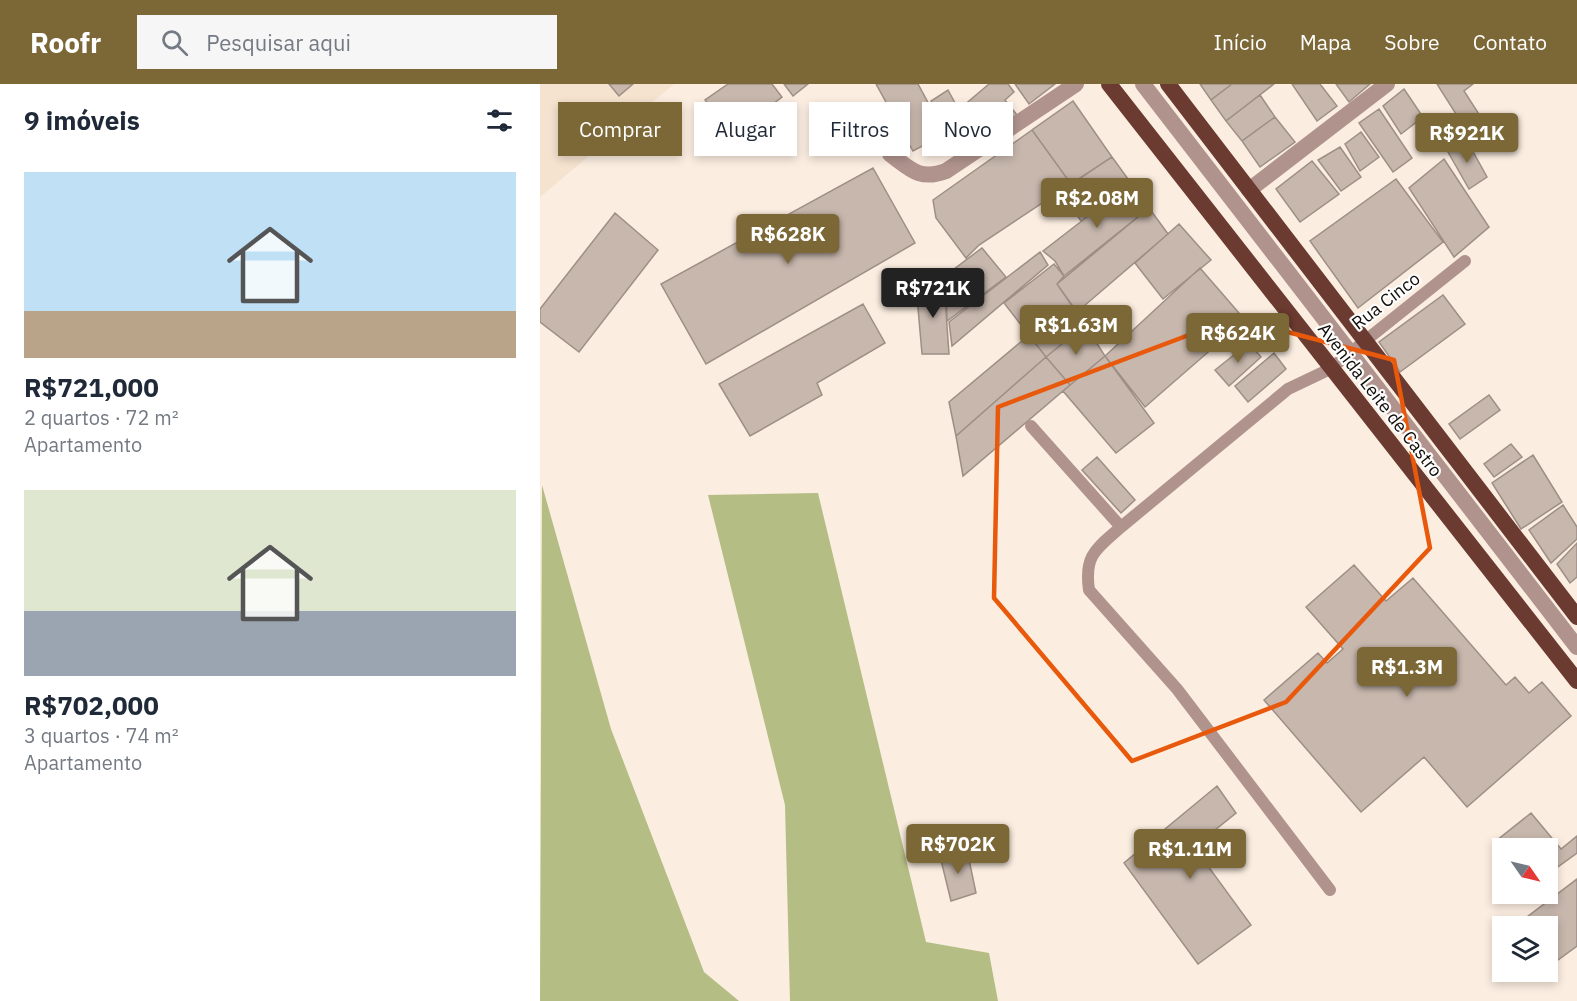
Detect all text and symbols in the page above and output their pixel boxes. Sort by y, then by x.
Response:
search box [137,15,557,69]
text: Roofr [30,24,101,61]
icon: search [158,26,191,59]
text: Pesquisar aqui [206,28,351,57]
text: Início [1214,28,1267,56]
text: Mapa [1300,28,1351,56]
text: Sobre [1384,28,1440,56]
text: Contato [1473,28,1547,56]
chip: Comprar [558,102,682,156]
chip: Alugar [694,102,797,156]
chip: Filtros [809,102,910,156]
chip: Novo [922,102,1013,156]
text: 9 imóveis [24,103,140,137]
icon: filters [483,104,516,137]
pin: R$921K [1418,113,1516,164]
text: R$921K [1429,119,1505,146]
pin: R$2.08M [1042,178,1152,229]
text: R$2.08M [1055,184,1139,211]
icon: home [216,211,324,319]
pin: R$628K [739,214,837,265]
text: R$628K [750,220,826,247]
street label: Rua Cinco [1347,267,1425,334]
pin: R$721K [884,268,982,319]
text: R$721K [895,274,971,301]
pin: R$1.63M [1021,305,1131,356]
text: R$1.63M [1034,311,1118,338]
pin: R$624K [1189,313,1287,364]
street label: Avenida Leite de Castro [1313,318,1448,481]
text: R$624K [1200,319,1276,346]
text: R$721,000 [24,370,159,404]
text: 2 quartos · 72 m² [24,404,179,431]
text: Apartamento [24,431,142,458]
icon: home [216,529,324,637]
pin: R$1.3M [1358,647,1456,698]
text: R$1.3M [1371,653,1443,680]
text: R$702,000 [24,688,159,722]
text: 3 quartos · 74 m² [24,722,179,749]
text: Apartamento [24,749,142,776]
pin: R$702K [909,824,1007,875]
pin: R$1.11M [1135,829,1245,880]
text: R$702K [920,830,996,857]
text: R$1.11M [1148,835,1232,862]
north arrow [1492,838,1558,904]
map controls [1492,838,1558,982]
button: layers [1492,916,1558,982]

